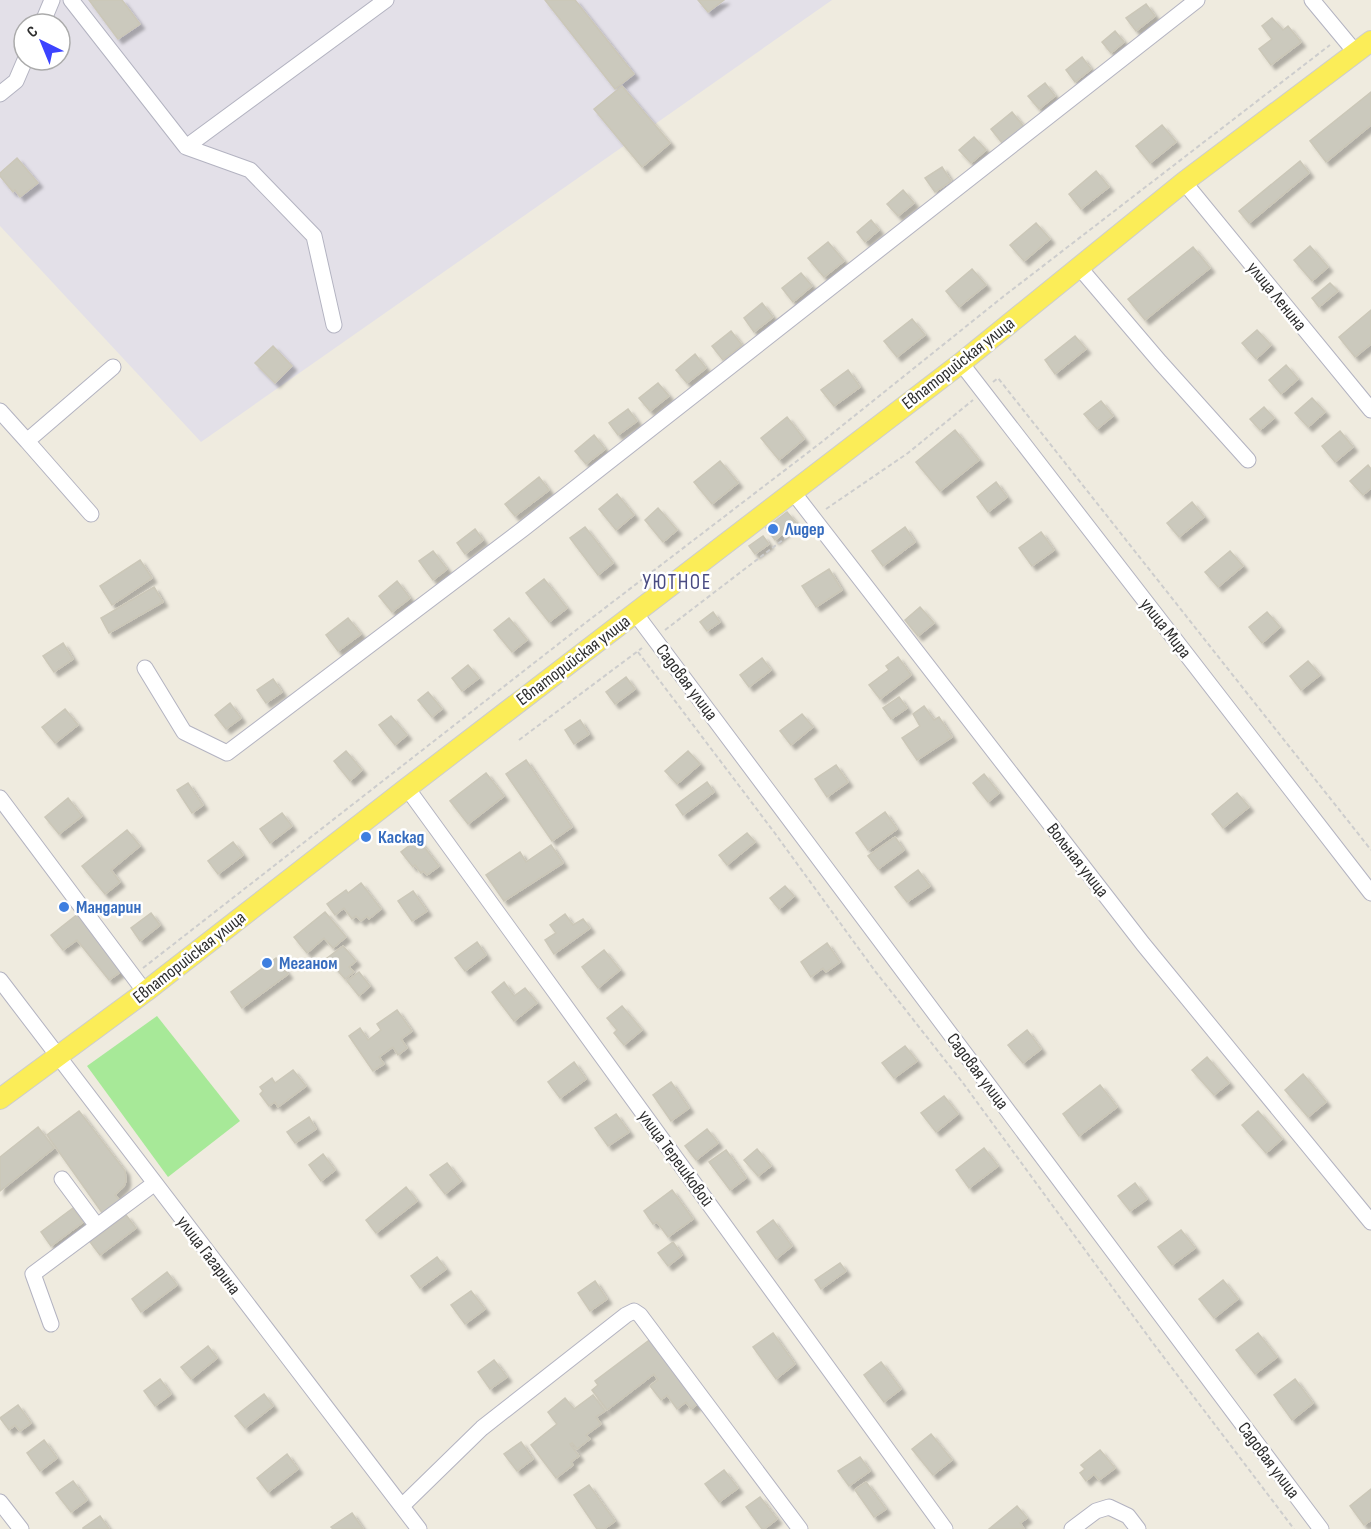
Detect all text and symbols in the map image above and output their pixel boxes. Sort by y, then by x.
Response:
north arrow [12,12,72,72]
text: С [23,22,42,42]
street label: улица Ленина [1242,258,1311,335]
street label: Евпаторийская улица [898,313,1019,414]
place label: Лидер [784,519,825,540]
marker: Лидер [766,522,780,536]
district label: УЮТНОЕ [642,570,712,595]
street label: улица Мира [1136,594,1196,663]
street label: Евпаторийская улица [512,611,634,710]
street label: Садовая улица [651,640,722,725]
street label: Вольная улица [1042,819,1113,902]
place label: Каскад [378,827,424,848]
marker: Каскад [359,830,373,844]
place label: Мандарин [76,897,141,918]
marker: Мандарин [57,900,71,914]
street label: Евпаторийская улица [129,907,250,1008]
place label: Меганом [279,953,337,974]
marker: Меганом [260,956,274,970]
street label: Садовая улица [942,1029,1013,1114]
street label: улица Терешковой [634,1106,718,1211]
street label: улица Гагарина [172,1212,245,1299]
street label: Садовая улица [1233,1418,1304,1503]

